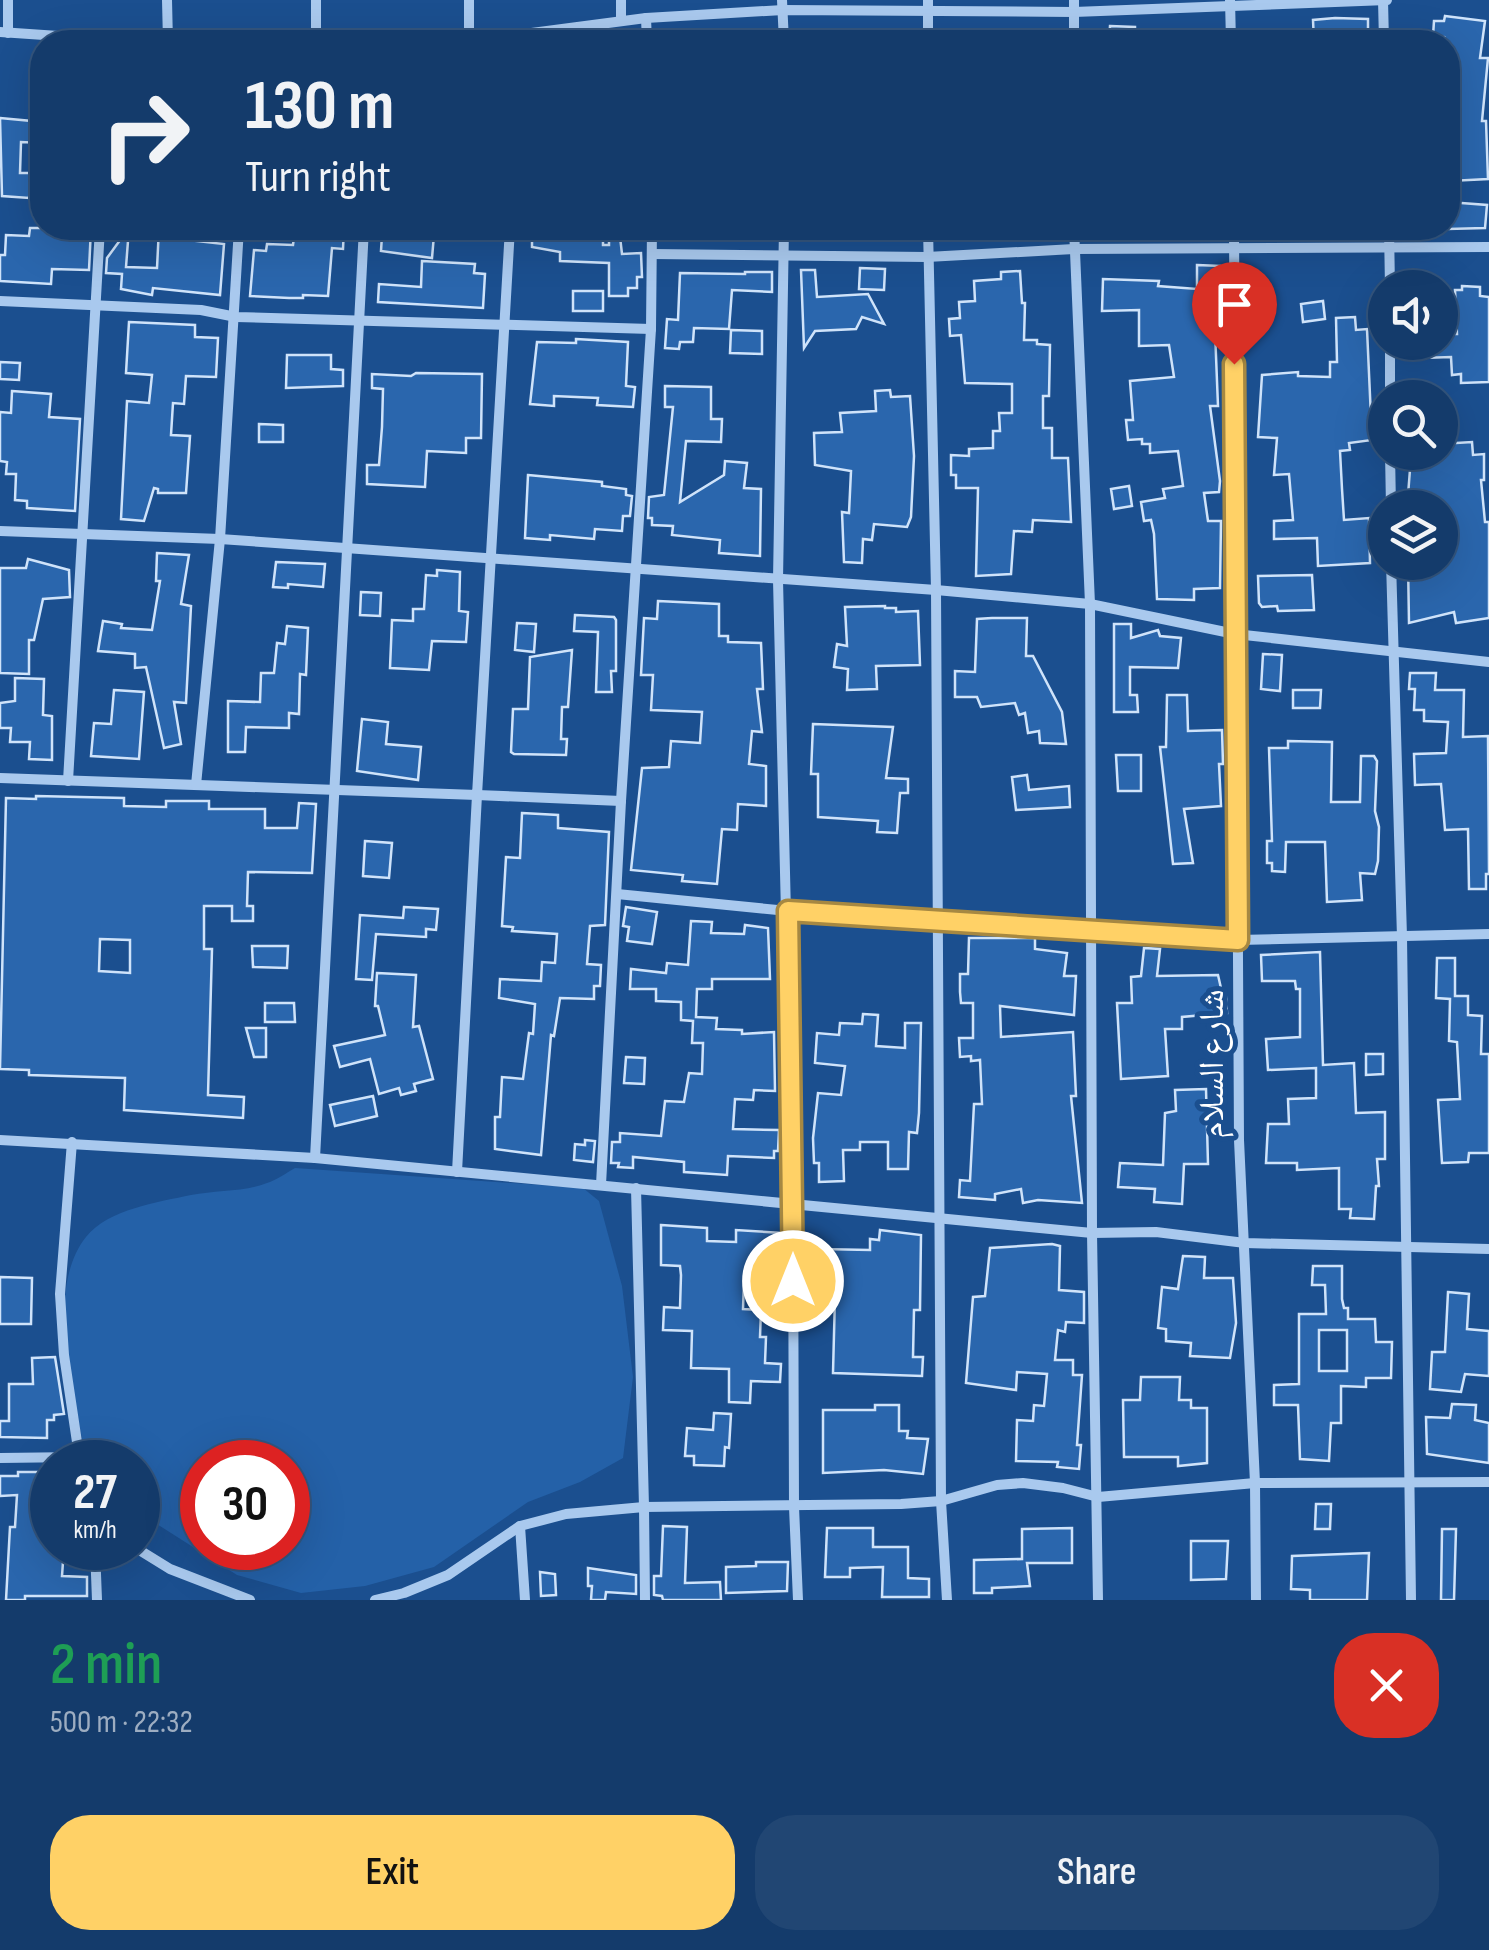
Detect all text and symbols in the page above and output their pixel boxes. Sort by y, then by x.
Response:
text: 130 m [245,65,394,149]
icon: right [80,70,210,200]
text: Turn right [245,150,391,205]
pin [1192,262,1277,365]
map controls [1368,270,1458,580]
button: sound [1368,270,1458,360]
icon: arrive [1207,277,1262,332]
button: search [1368,380,1458,470]
button: layers [1368,490,1458,580]
street label: شارع السلام [1191,989,1234,1139]
position arrow [741,1229,845,1333]
speed limit sign: 30 [180,1440,310,1570]
text: 27 [73,1463,117,1523]
text: km/h [73,1515,117,1546]
text: 2 min [50,1629,162,1701]
button: close [1334,1633,1439,1738]
text: 500 m · 22:32 [50,1703,193,1742]
button: Exit [50,1815,735,1930]
button: Share [755,1815,1439,1930]

